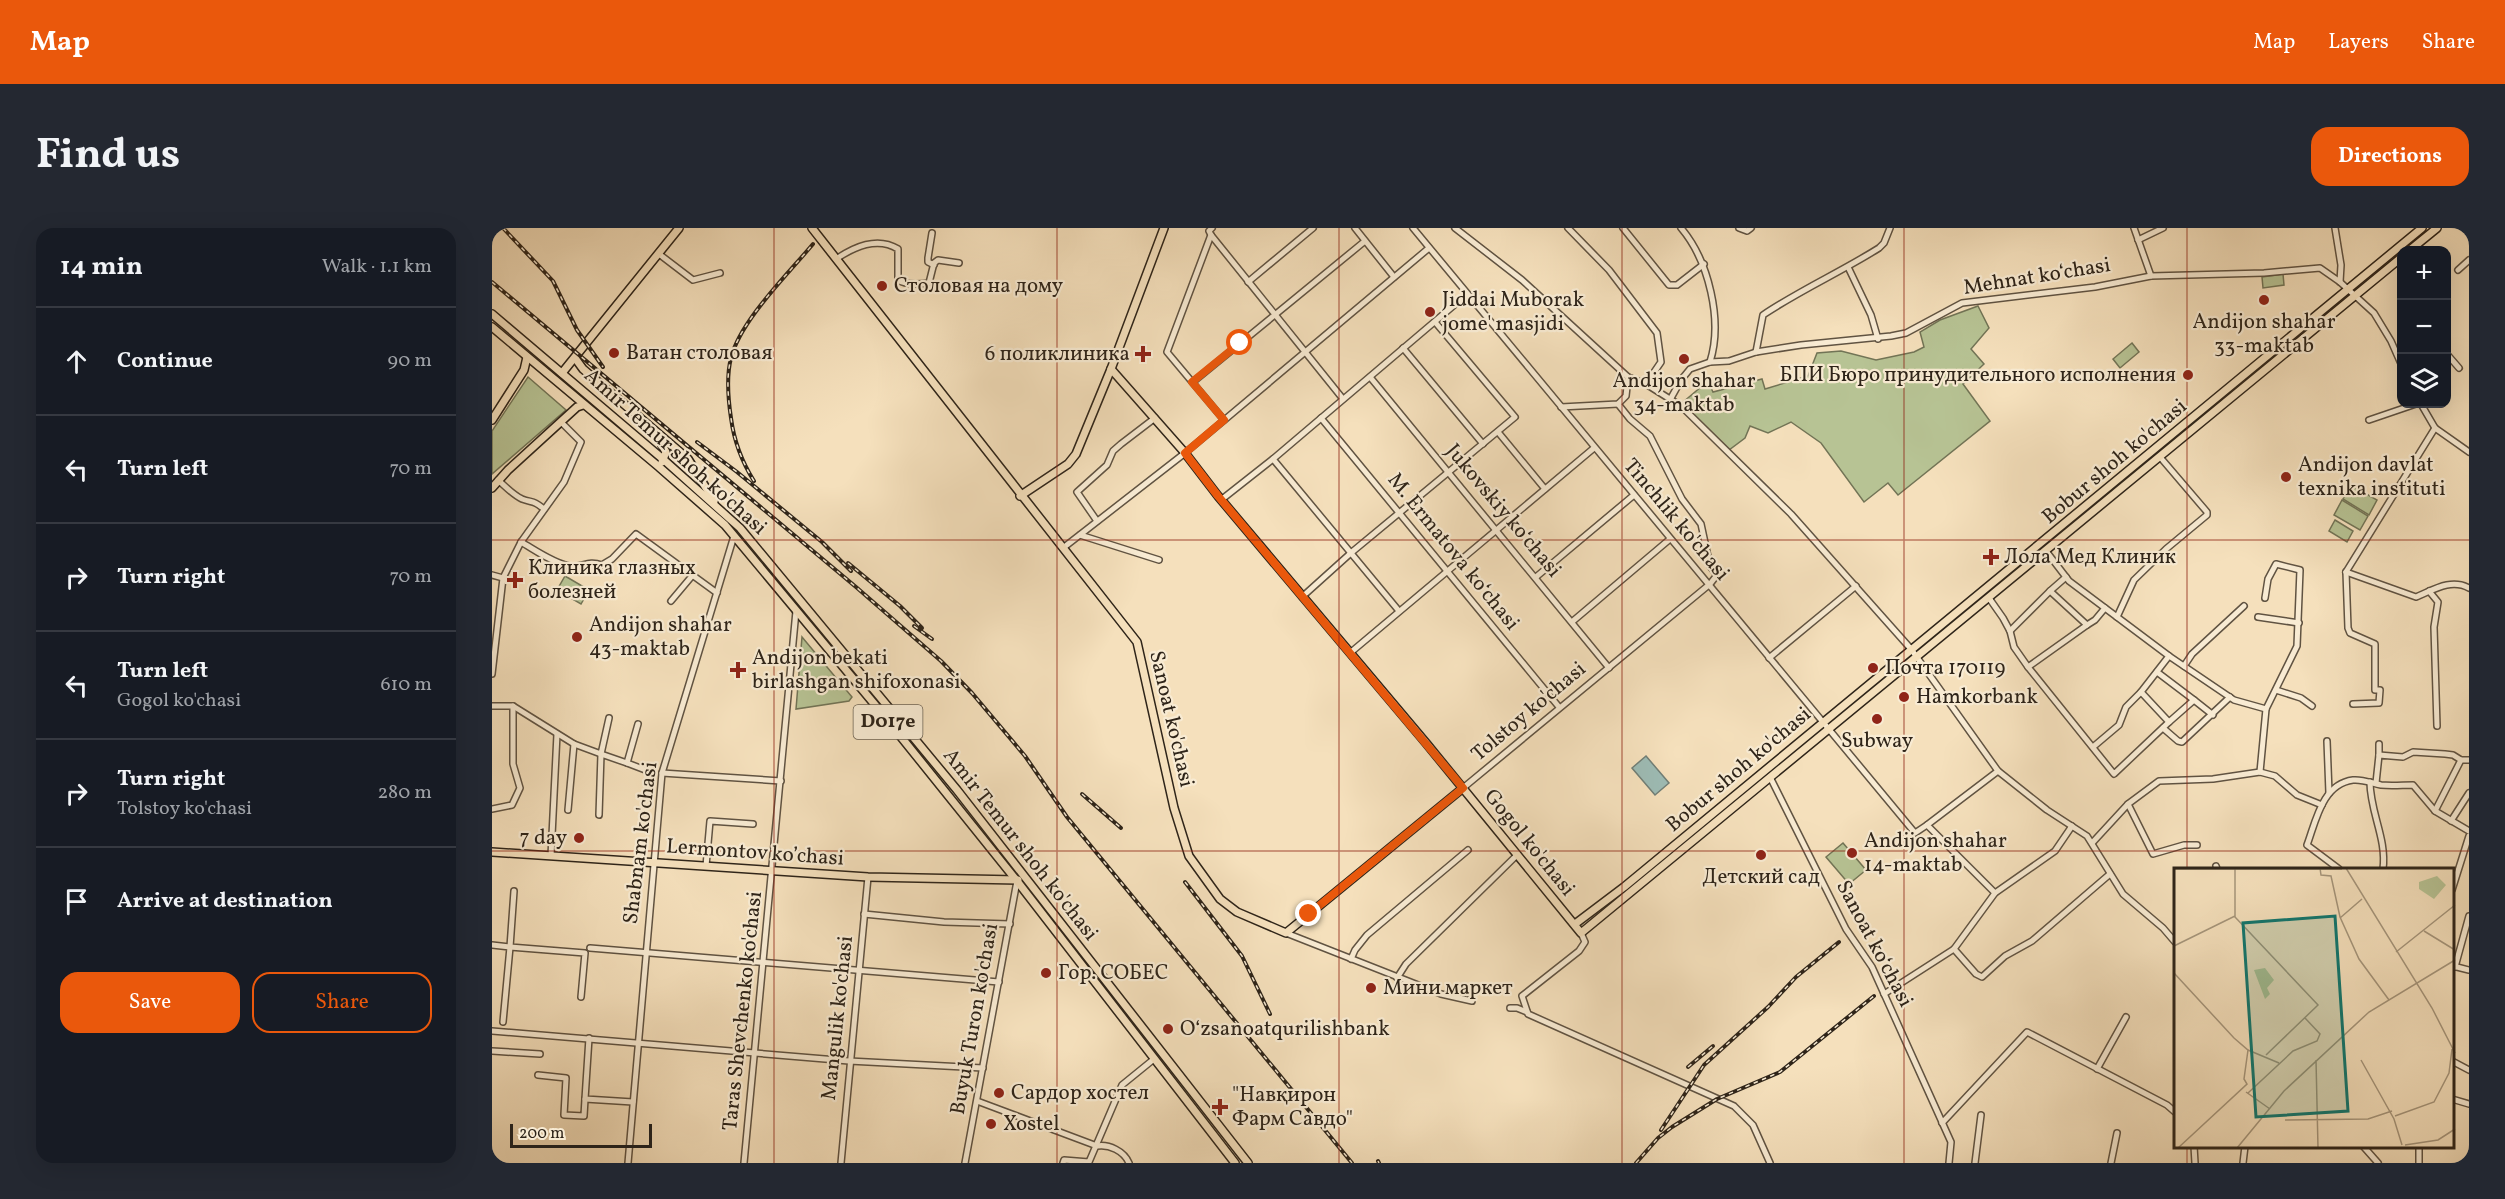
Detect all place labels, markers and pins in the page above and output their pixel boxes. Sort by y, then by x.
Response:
place label: Столовая на дому [894,272,1064,301]
marker: Столовая на дому [875,279,889,293]
place label: Jiddai Muborak jome' masjidi [1442,286,1585,339]
marker: Andijon shahar 33-maktab [2257,293,2271,307]
marker: Jiddai Muborak jome' masjidi [1423,305,1437,319]
place label: Andijon shahar 33-maktab [2193,308,2336,361]
place label: Ватан столовая [626,339,772,368]
place label: 6 поликлиника [985,340,1130,369]
marker: 6 поликлиника [1134,345,1152,363]
marker: Ватан столовая [607,346,621,360]
marker: Andijon shahar 34-maktab [1677,352,1691,366]
place label: БПИ Бюро принудительного исполнения [1780,361,2176,390]
place label: Andijon shahar 34-maktab [1613,367,1756,420]
marker: БПИ Бюро принудительного исполнения [2181,368,2195,382]
place label: Andijon davlat texnika instituti [2298,451,2445,504]
marker: Andijon davlat texnika instituti [2279,470,2293,484]
place label: Лола Мед Клиник [2004,543,2176,572]
marker: Лола Мед Клиник [1982,548,2000,566]
place label: Клиника глазных болезней [528,554,696,607]
marker: Клиника глазных болезней [506,571,524,589]
place label: Andijon shahar 43-maktab [589,611,732,664]
marker: Andijon shahar 43-maktab [570,630,584,644]
place label: Аndijon bekati birlashgan shifoxonasi [752,644,961,697]
place label: Почта 170119 [1885,654,2006,683]
marker: Аndijon bekati birlashgan shifoxonasi [729,661,747,679]
marker: Почта 170119 [1866,661,1880,675]
place label: Hamkorbank [1916,683,2038,712]
marker: Hamkorbank [1897,690,1911,704]
marker: Subway [1870,712,1884,726]
place label: Subway [1841,727,1914,756]
place label: 7 day [520,824,568,853]
place label: Andijon shahar 14-maktab [1864,827,2007,880]
marker: 7 day [572,831,586,845]
marker: Andijon shahar 14-maktab [1845,846,1859,860]
marker: Детский сад [1754,848,1768,862]
place label: Детский сад [1702,863,1820,892]
place label: Гор. СОБЕС [1058,959,1168,988]
marker: Гор. СОБЕС [1039,966,1053,980]
place label: Мини маркет [1383,974,1513,1003]
marker: Мини маркет [1364,981,1378,995]
place label: Oʻzsanoatqurilishbank [1180,1015,1390,1044]
marker: Oʻzsanoatqurilishbank [1161,1022,1175,1036]
place label: Сардор хостел [1011,1079,1149,1108]
place label: "Навқирон Фарм Савдо" [1232,1081,1353,1134]
marker: Сардор хостел [992,1086,1006,1100]
marker: "Навқирон Фарм Савдо" [1213,1100,1227,1114]
place label: Xostel [1003,1110,1060,1139]
marker: Xostel [984,1117,998,1131]

